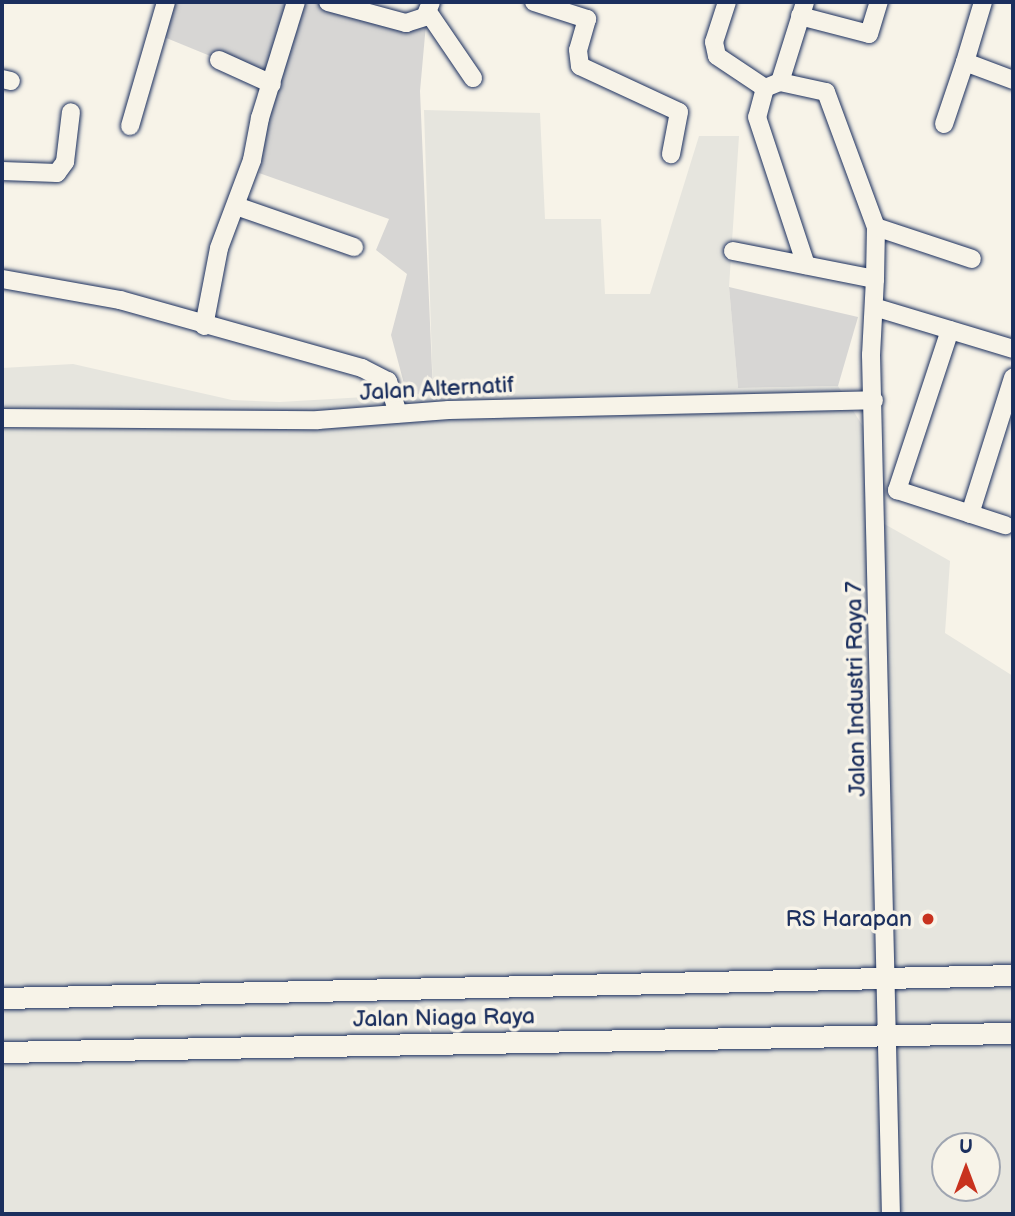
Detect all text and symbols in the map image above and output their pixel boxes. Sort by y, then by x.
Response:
street label: Jalan Alternatif [359,371,515,407]
street label: Jalan Industri Raya 7 [840,581,872,797]
place label: RS Harapan [786,905,912,933]
marker: RS Harapan [918,909,938,929]
street label: Jalan Niaga Raya [353,1003,535,1033]
north arrow [931,1132,1001,1202]
text: U [959,1136,973,1159]

